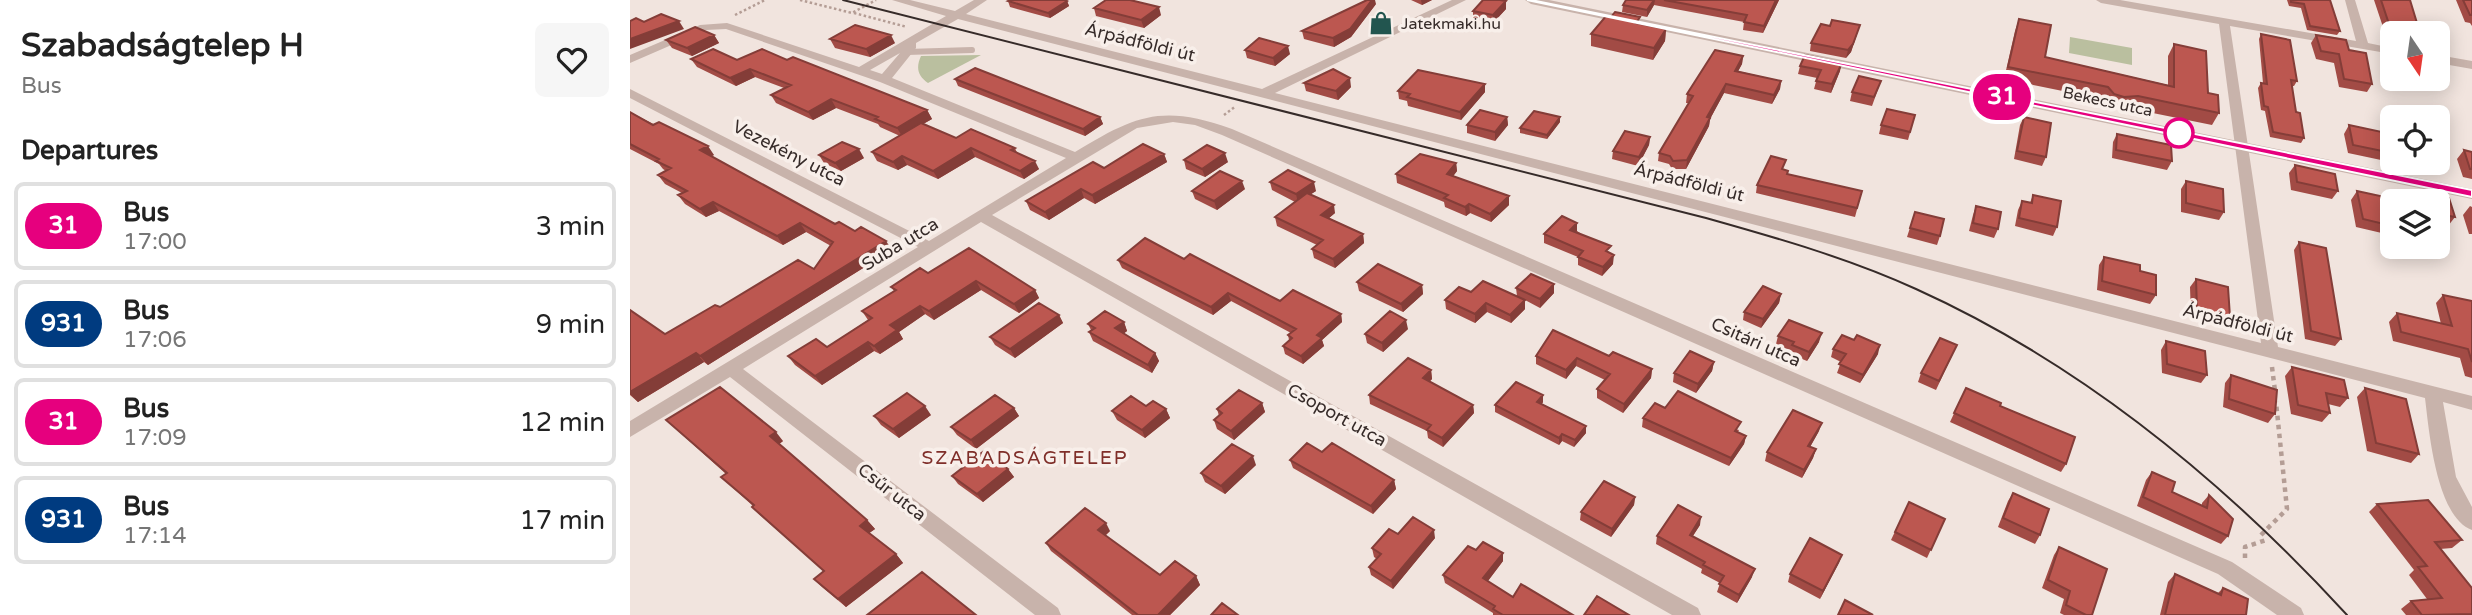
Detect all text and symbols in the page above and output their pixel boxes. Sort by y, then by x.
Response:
shop icon: Jatekmaki.hu [1367,9,1395,37]
place label: Jatekmaki.hu [1401,14,1501,34]
street label: Árpádföldi út [1082,18,1198,66]
north arrow [2380,21,2450,91]
map controls [2380,21,2450,259]
button: heart [535,23,609,97]
text: Szabadságtelep H [21,26,304,65]
text: Bus [21,72,62,100]
line badge: 31 [1970,74,2034,120]
text: 31 [1987,82,2017,111]
street label: Bekecs utca [2061,83,2155,121]
button: locate [2380,105,2450,175]
street label: Vezekény utca [729,115,849,191]
unlabelled marker [2164,118,2194,148]
text: Departures [21,135,158,166]
street label: Árpádföldi út [1631,158,1747,206]
button: layers [2380,189,2450,259]
text: Bus [123,197,169,228]
text: 31 [48,211,79,240]
text: 3 min [536,211,605,242]
street label: Suba utca [858,213,942,275]
text: 17:00 [123,228,187,256]
text: Bus [123,295,169,326]
street label: Árpádföldi út [2180,299,2296,347]
text: 931 [41,309,86,338]
text: 9 min [536,309,605,340]
street label: Csitári utca [1708,312,1804,372]
text: 17:06 [123,326,187,354]
street label: Csoport utca [1284,379,1390,451]
text: Bus [123,393,169,424]
text: 31 [48,407,79,436]
text: 12 min [519,407,605,438]
text: 17:09 [123,424,187,452]
district label: SZABADSÁGTELEP [921,446,1129,469]
street label: Csűr utca [853,458,931,526]
text: Bus [123,491,169,522]
text: 931 [41,505,86,534]
text: 17 min [519,505,605,536]
text: 17:14 [123,522,187,550]

